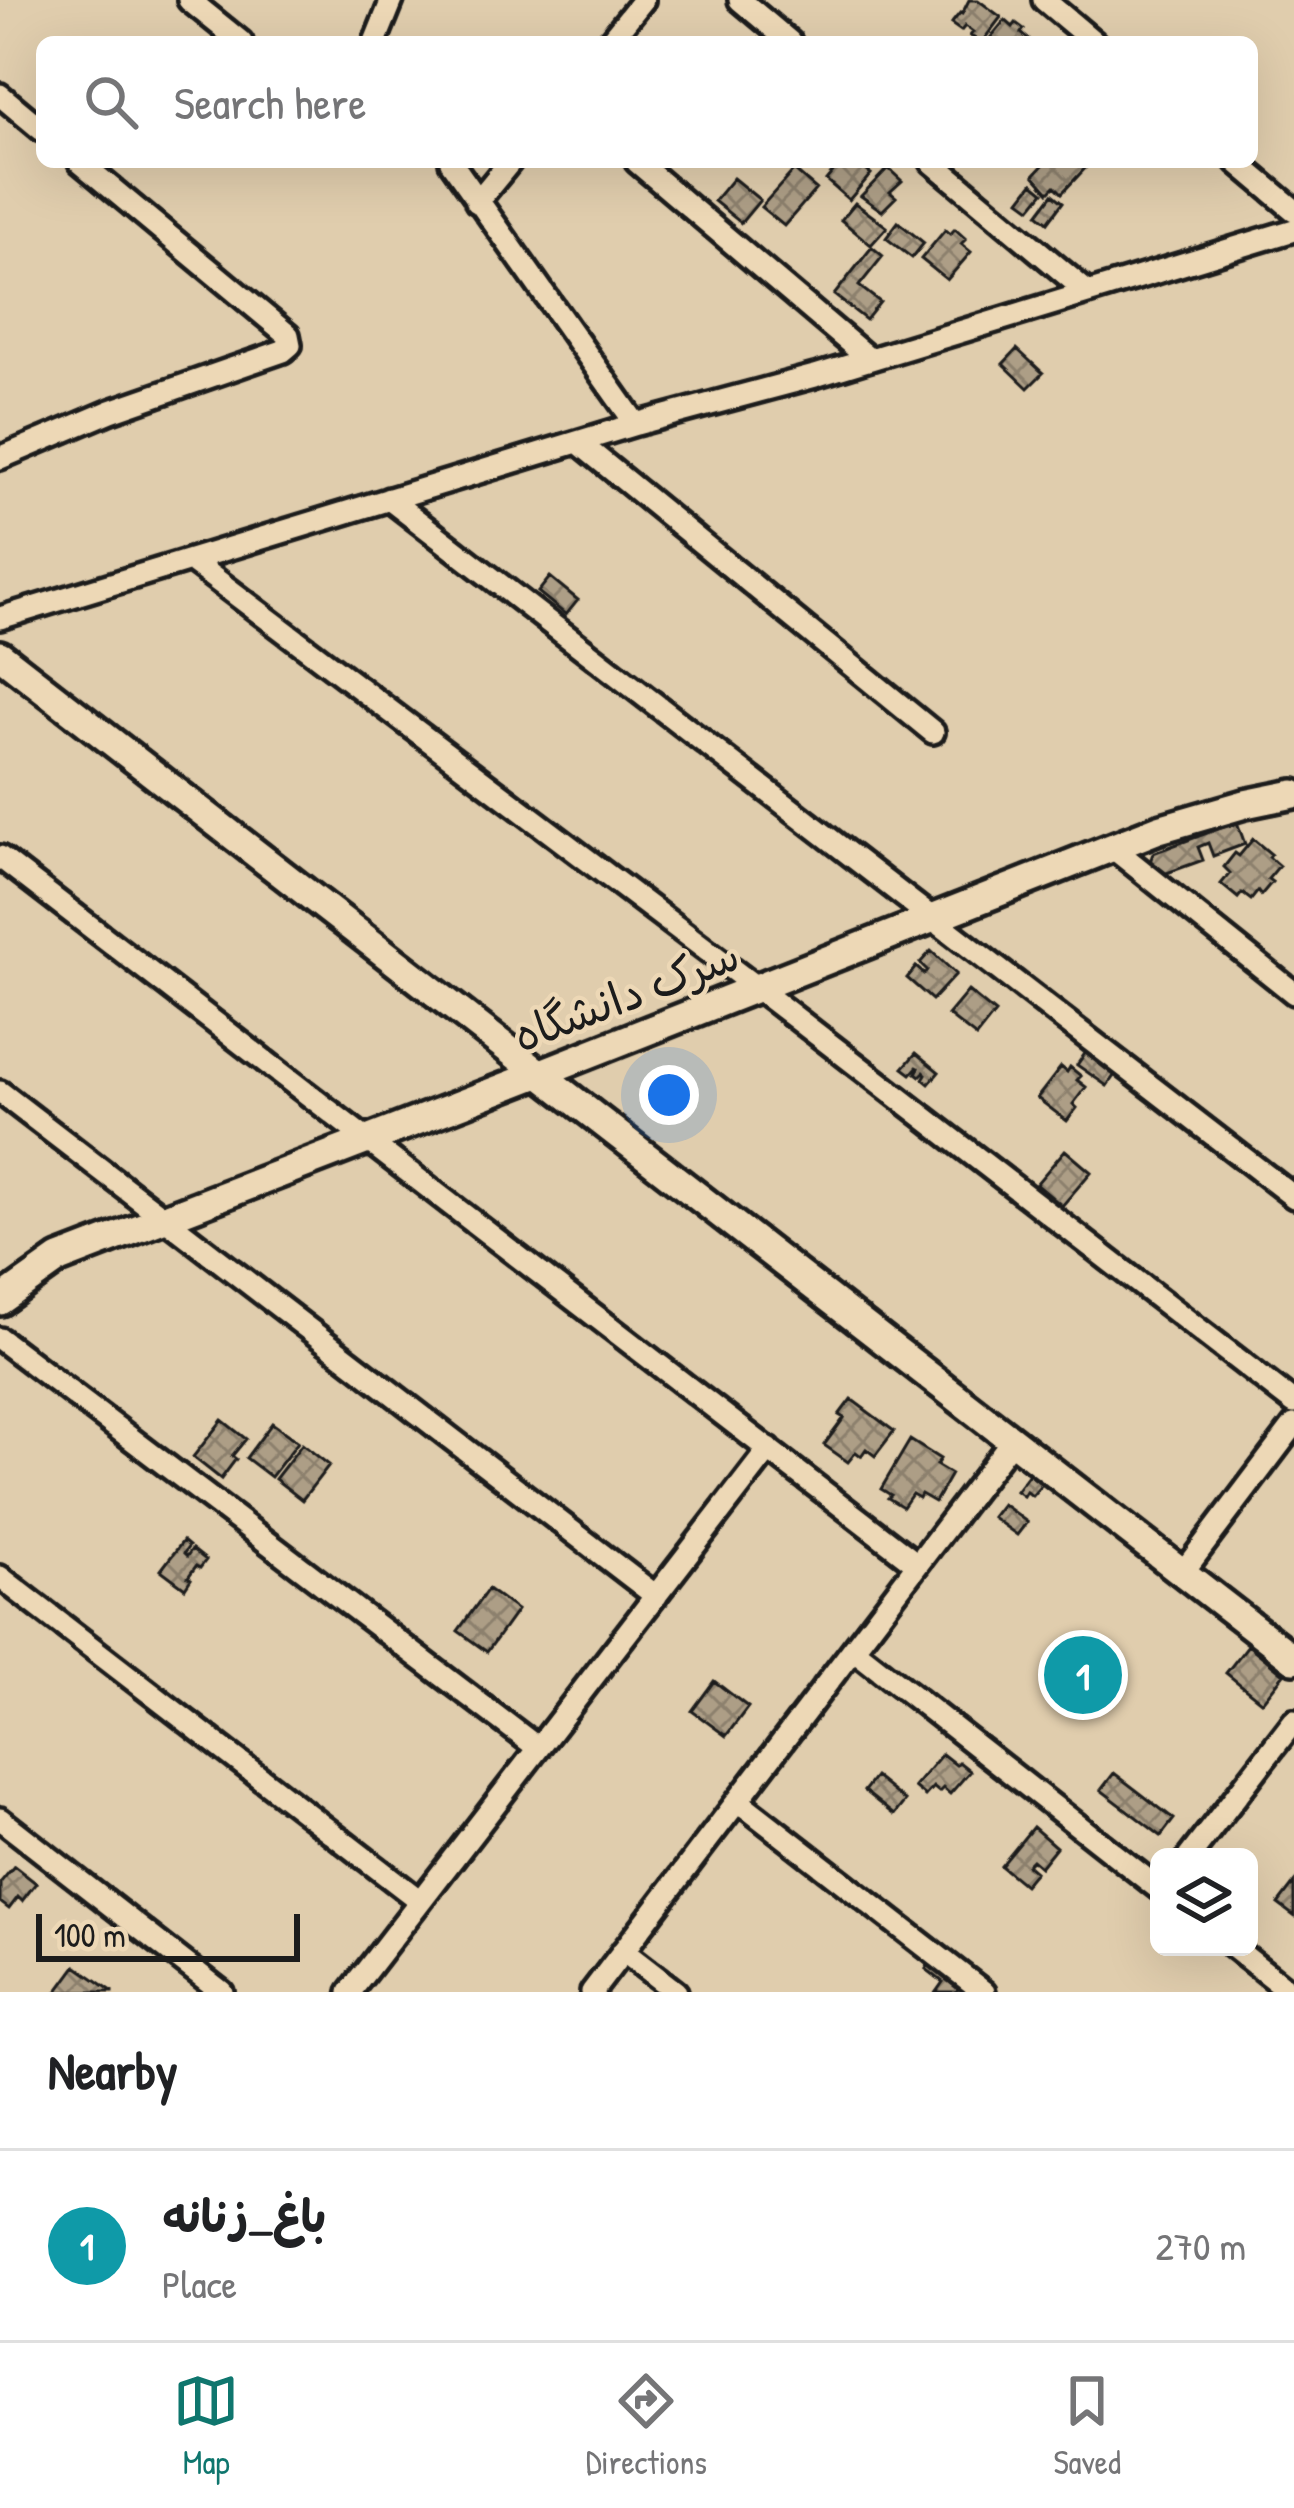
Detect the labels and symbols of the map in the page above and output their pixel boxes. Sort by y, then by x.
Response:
street label: سرک دانشگاه [504,924,748,1066]
your location [639,1065,699,1125]
pin: 1 [1044,1630,1122,1720]
scale bar [36,1908,300,1961]

